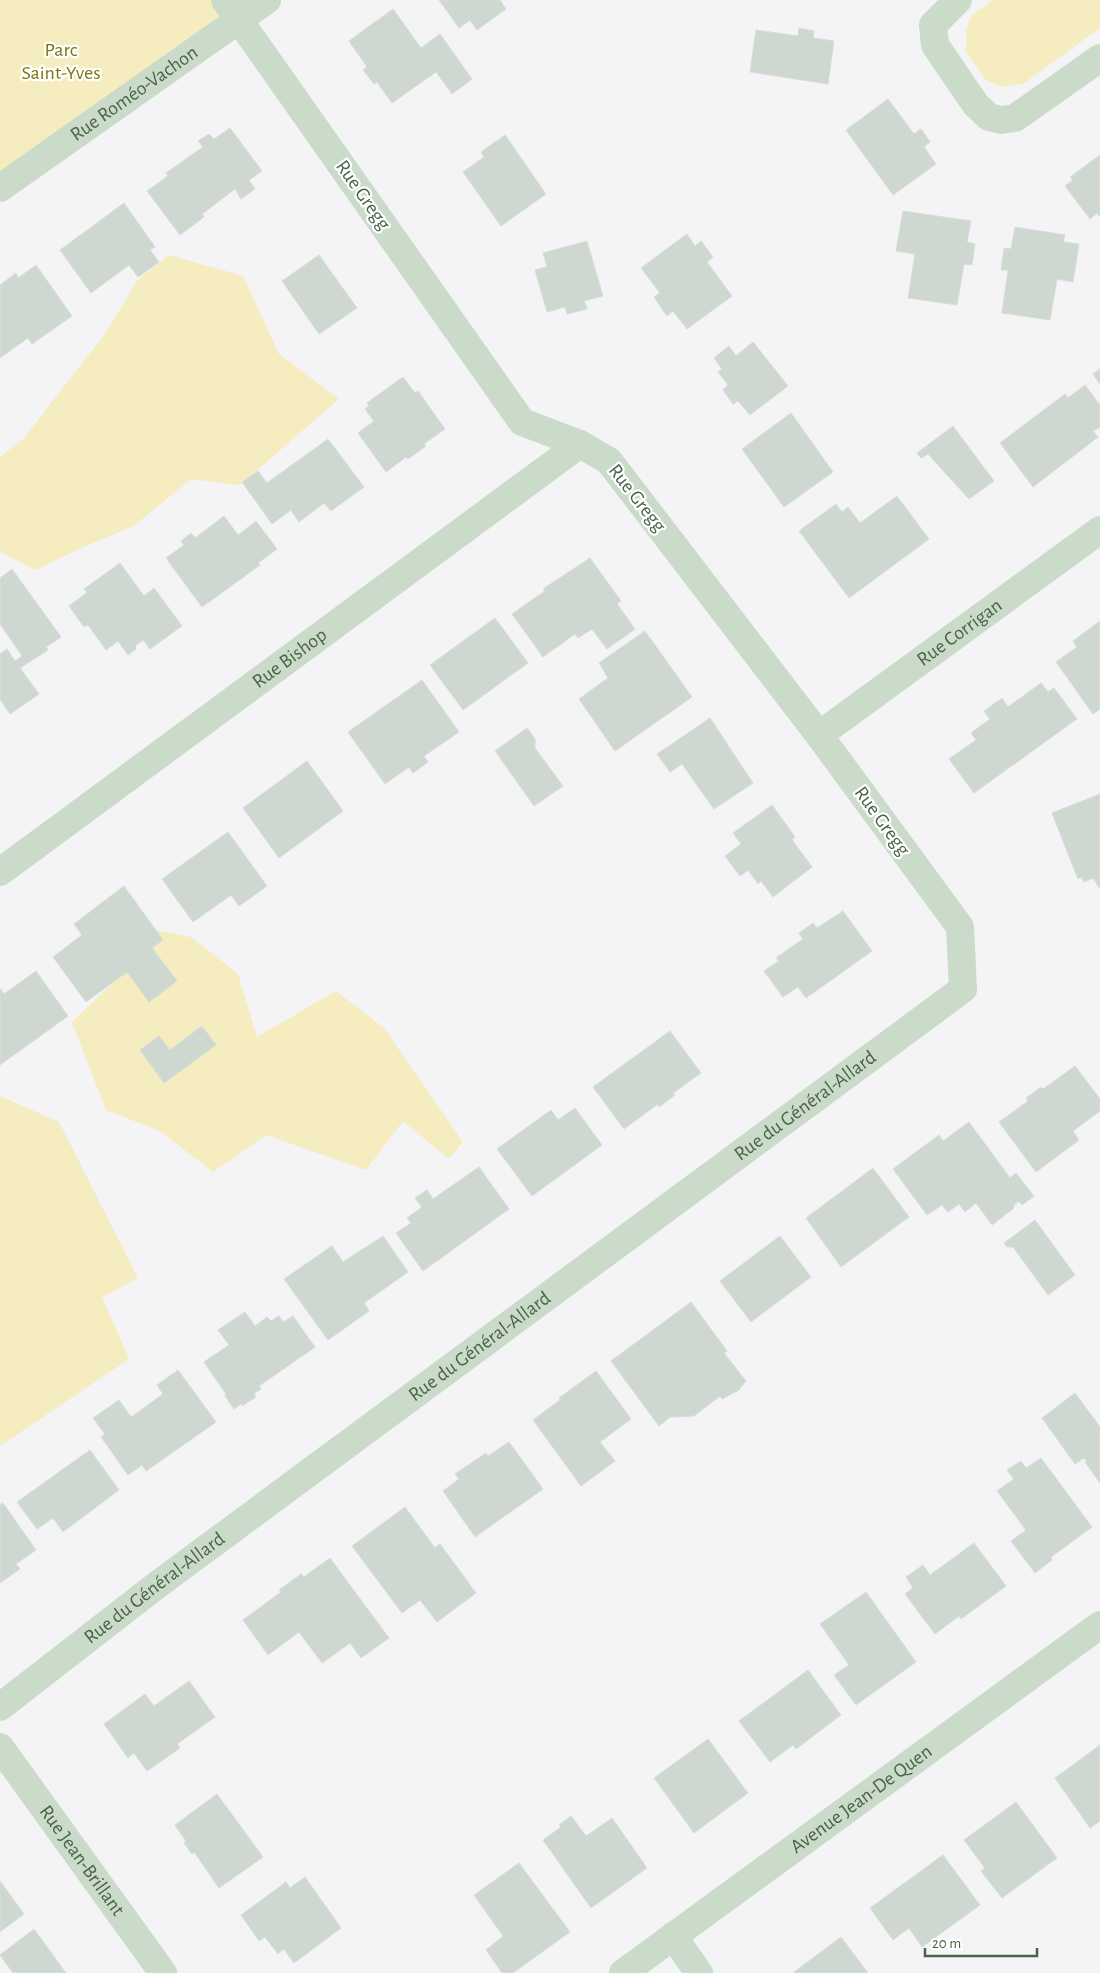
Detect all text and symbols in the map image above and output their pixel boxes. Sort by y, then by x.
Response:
park label: Parc Saint-Yves [21,40,101,83]
street label: Rue Roméo-Vachon [67,42,201,145]
street label: Rue Gregg [332,157,394,234]
street label: Rue Gregg [605,460,670,536]
street label: Rue Corrigan [913,595,1006,670]
street label: Rue Bishop [249,624,331,692]
street label: Rue Gregg [850,783,914,859]
street label: Rue du Général-Allard [731,1047,880,1164]
street label: Rue du Général-Allard [405,1288,554,1405]
street label: Rue du Général-Allard [80,1528,228,1648]
street label: Avenue Jean-De Quen [787,1741,936,1857]
street label: Rue Jean-Brillant [35,1802,129,1920]
scale bar [925,1926,1038,1958]
text: 20 m [932,1936,961,1951]

